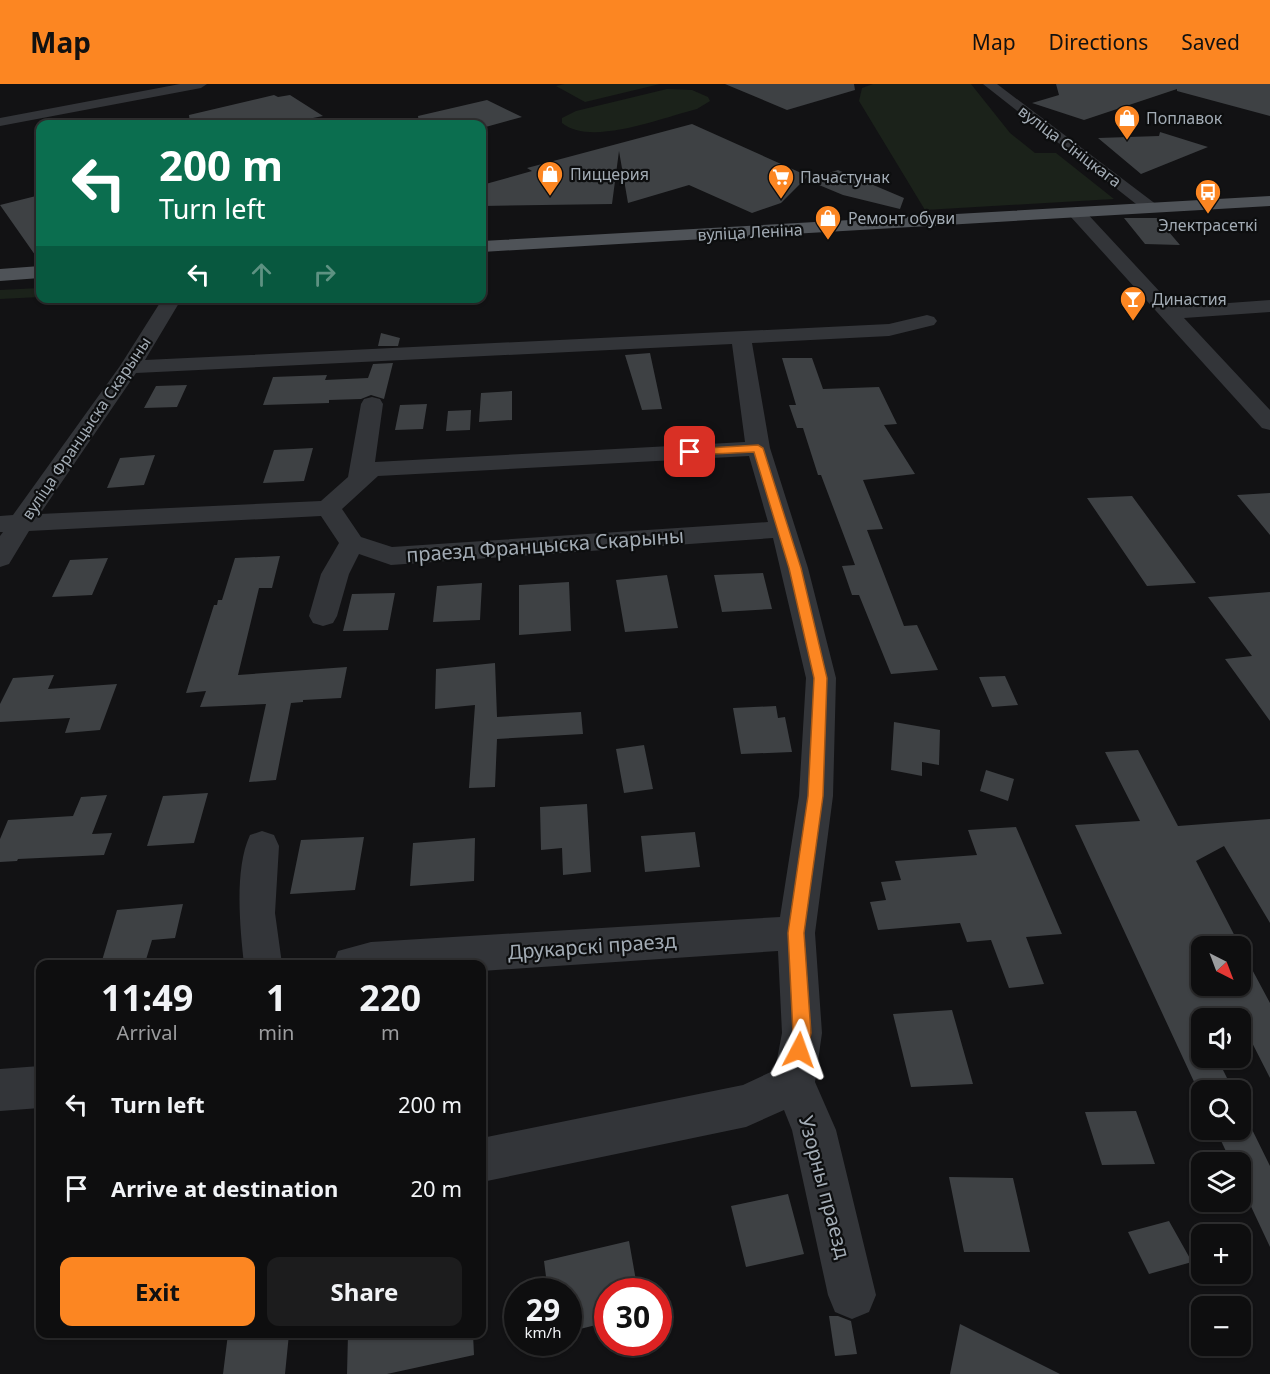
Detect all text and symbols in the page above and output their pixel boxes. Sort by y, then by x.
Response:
text: Map [30,23,91,61]
text: Map [972,28,1016,56]
text: Directions [1049,28,1148,56]
text: Saved [1181,28,1240,56]
street label: вуліца Сініцкага [1014,100,1126,192]
shop icon: Поплавок [1112,103,1142,141]
place label: Поплавок [1146,107,1223,129]
text: 200 m [159,136,283,193]
icon: left [60,144,138,222]
shop icon: Пиццерия [535,159,565,197]
supermarket icon: Пачастунак [766,162,796,200]
place label: Пиццерия [570,163,649,185]
place label: Пачастунак [800,166,890,188]
bus stop icon: Электрасеткі [1193,177,1223,215]
text: Turn left [159,190,265,227]
shop icon: Ремонт обуви [813,203,843,241]
place label: Ремонт обуви [848,207,955,229]
place label: Электрасеткі [1158,214,1258,236]
street label: вуліца Леніна [697,218,803,246]
icon: left [182,258,215,291]
icon: ahead [245,258,278,291]
icon: right [308,258,341,291]
bar icon: Династия [1118,284,1148,322]
place label: Династия [1152,288,1227,310]
street label: вуліца Францыска Скарыны [16,332,156,524]
pin [664,426,715,477]
icon: arrive [673,435,706,468]
street label: праезд Францыска Скарыны [405,522,685,568]
street label: Друкарскі праезд [507,927,677,965]
north arrow [1191,936,1251,996]
map controls [1191,936,1251,1356]
text: 11:49 [101,973,193,1022]
text: 1 [266,973,287,1022]
text: 220 [359,973,421,1022]
button: sound [1191,1008,1251,1068]
position arrow [767,1018,831,1082]
text: Arrival [117,1019,178,1046]
text: min [258,1019,294,1046]
text: m [381,1019,400,1046]
button: search [1191,1080,1251,1140]
icon: left [60,1088,93,1121]
text: Turn left [111,1089,205,1119]
text: 200 m [398,1089,462,1119]
street label: Узорны праезд [793,1113,857,1261]
button: layers [1191,1152,1251,1212]
icon: arrive [60,1172,93,1205]
text: Arrive at destination [111,1173,338,1203]
text: 20 m [411,1173,462,1203]
button: + [1191,1224,1251,1284]
button: Exit [60,1257,255,1326]
button: Share [267,1257,462,1326]
speed limit sign: 30 [594,1278,672,1356]
text: 29 [526,1289,560,1330]
button: − [1191,1296,1251,1356]
text: km/h [525,1322,561,1342]

